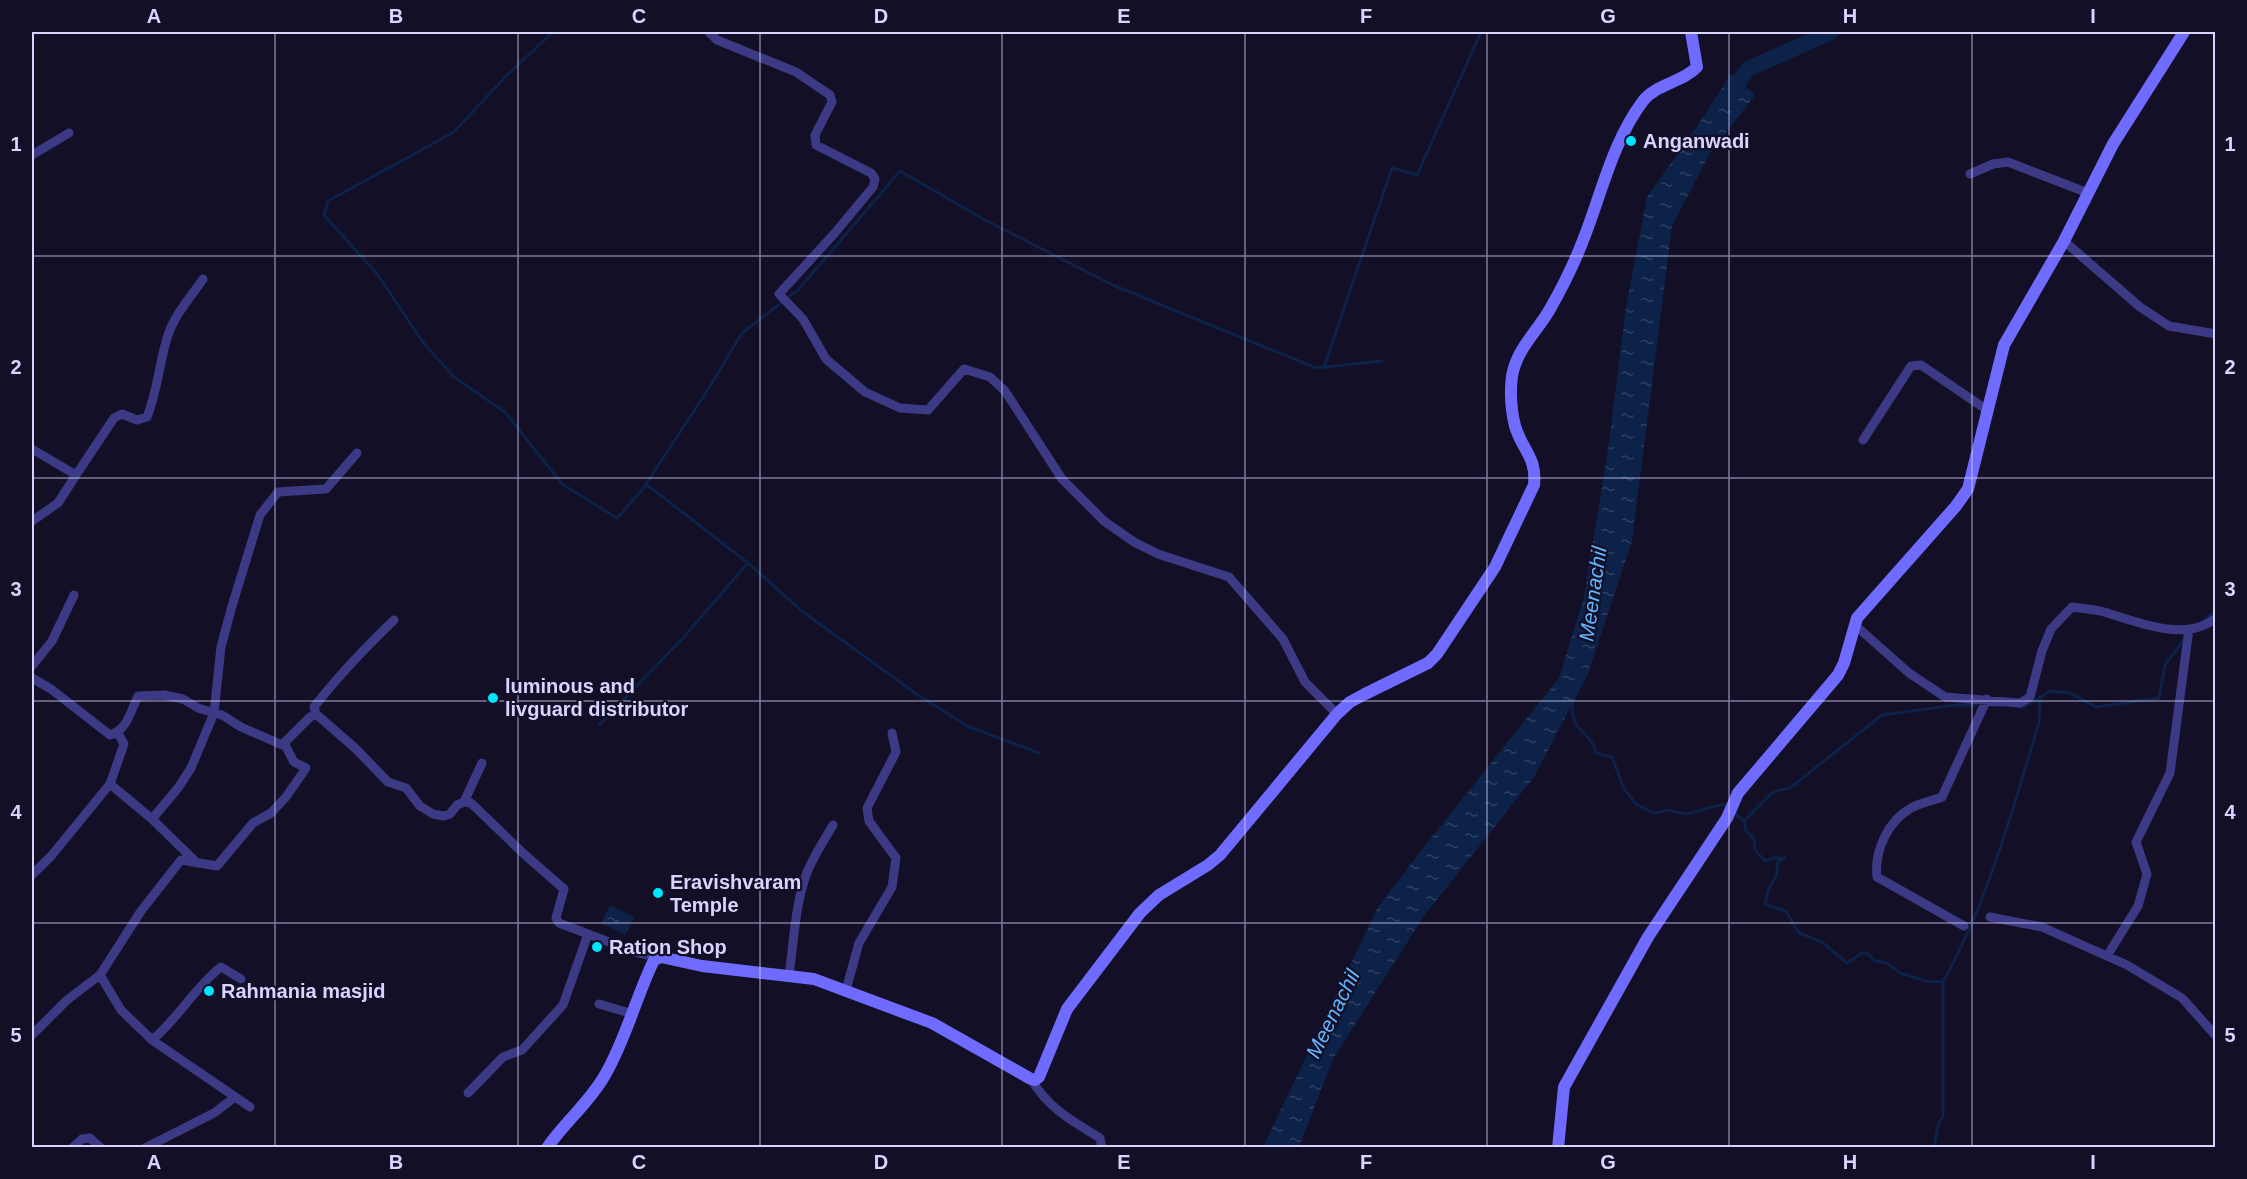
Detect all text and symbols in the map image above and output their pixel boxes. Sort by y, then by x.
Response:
text: A [147,5,161,27]
text: B [389,5,403,27]
text: C [632,5,646,27]
text: D [874,5,888,27]
text: E [1117,5,1131,27]
text: F [1360,5,1372,27]
text: G [1600,5,1616,27]
text: H [1843,5,1857,27]
text: I [2090,5,2096,27]
place label: Anganwadi [1643,130,1750,152]
text: 1 [10,133,22,155]
text: 1 [2224,133,2236,155]
marker: Anganwadi [1624,134,1638,148]
text: 2 [10,356,22,378]
text: 2 [2224,356,2236,378]
water label: Meenachil [1574,544,1611,643]
text: 3 [10,578,22,600]
text: 3 [2224,578,2236,600]
place label: luminous and livguard distributor [505,675,689,720]
marker: luminous and livguard distributor [486,691,500,705]
text: 4 [10,801,22,823]
text: 4 [2224,801,2236,823]
place label: Eravishvaram Temple [670,871,801,916]
marker: Eravishvaram Temple [651,886,665,900]
place label: Ration Shop [609,936,727,958]
marker: Ration Shop [590,940,604,954]
water label: Meenachil [1301,965,1364,1062]
place label: Rahmania masjid [221,980,386,1002]
marker: Rahmania masjid [202,984,216,998]
text: 5 [10,1024,22,1046]
text: 5 [2224,1024,2236,1046]
text: A [147,1151,161,1173]
text: B [389,1151,403,1173]
text: C [632,1151,646,1173]
text: D [874,1151,888,1173]
text: E [1117,1151,1131,1173]
text: F [1360,1151,1372,1173]
text: G [1600,1151,1616,1173]
text: H [1843,1151,1857,1173]
text: I [2090,1151,2096,1173]

